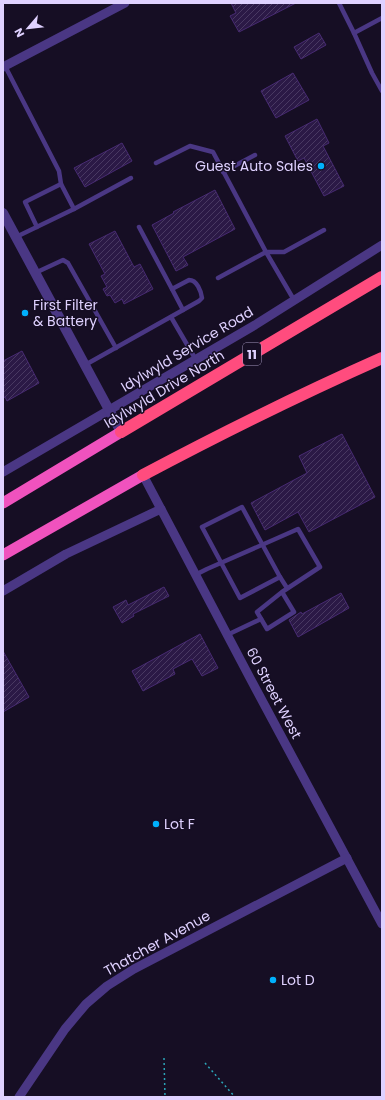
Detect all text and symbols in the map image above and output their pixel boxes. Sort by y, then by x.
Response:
north arrow [8,8,48,48]
text: N [10,25,28,40]
place label: Guest Auto Sales [195,156,313,176]
marker: Guest Auto Sales [316,161,326,171]
place label: First Filter & Battery [33,295,98,331]
street label: Idylwyld Service Road [117,302,257,396]
marker: First Filter & Battery [20,308,30,318]
road number: 11 [243,343,261,365]
street label: Idylwyld Drive North [100,345,228,433]
street label: 60 Street West [241,644,307,742]
place label: Lot F [164,814,195,834]
marker: Lot F [151,819,161,829]
street label: Thatcher Avenue [100,905,214,981]
place label: Lot D [281,970,315,990]
marker: Lot D [268,975,278,985]

